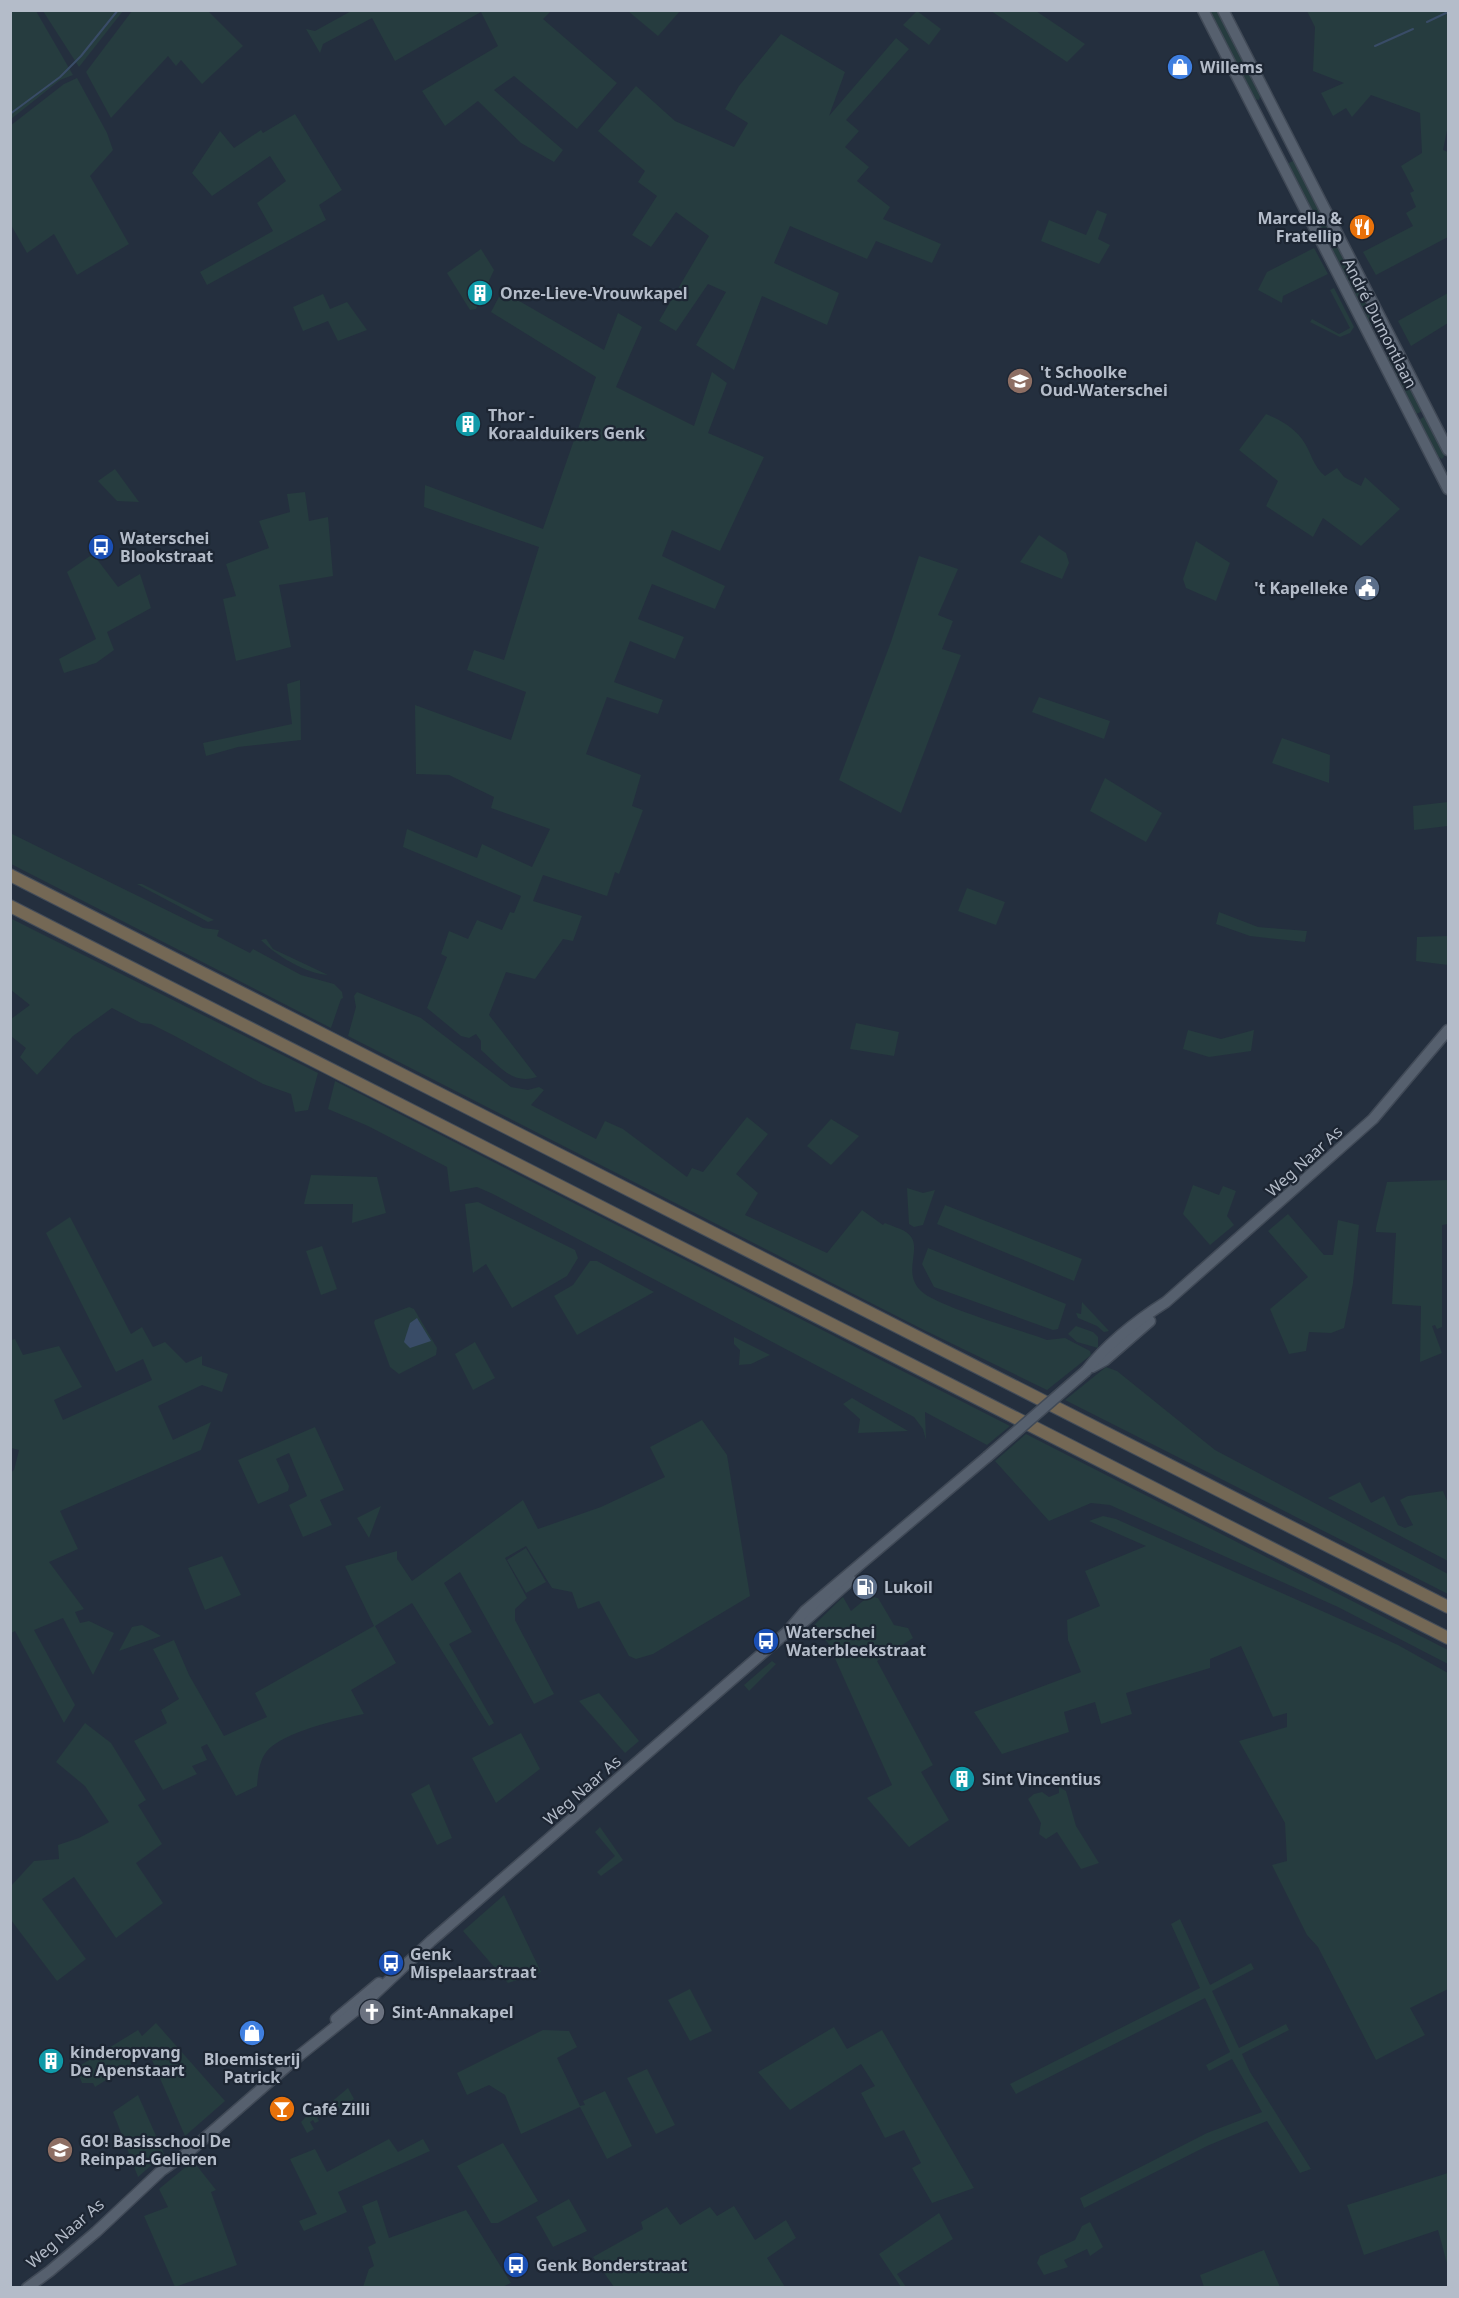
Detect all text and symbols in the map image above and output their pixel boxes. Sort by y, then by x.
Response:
shop icon: Willems [1165,52,1195,82]
place label: Willems [1200,56,1263,78]
place label: Marcella & Fratellip [1257,207,1342,247]
restaurant icon: Marcella & Fratellip [1347,212,1377,242]
street label: André Dumontlaan [1338,254,1422,392]
building icon: Onze-Lieve-Vrouwkapel [465,278,495,308]
place label: Onze-Lieve-Vrouwkapel [500,282,688,304]
place label: 't Schoolke Oud-Waterschei [1040,361,1168,401]
school or university icon: 't Schoolke Oud-Waterschei [1005,366,1035,396]
place label: Thor - Koraalduikers Genk [488,404,645,444]
building icon: Thor - Koraalduikers Genk [453,409,483,439]
place label: Waterschei Blookstraat [120,527,213,567]
bus stop icon: Waterschei Blookstraat [86,532,116,562]
public building icon: 't Kapelleke [1352,573,1382,603]
place label: 't Kapelleke [1254,577,1348,599]
street label: Weg Naar As [1261,1121,1347,1201]
fuel station icon: Lukoil [850,1572,880,1602]
place label: Lukoil [884,1576,933,1598]
place label: Waterschei Waterbleekstraat [786,1621,926,1661]
bus stop icon: Waterschei Waterbleekstraat [751,1626,781,1656]
street label: Weg Naar As [538,1750,626,1830]
building icon: Sint Vincentius [947,1764,977,1794]
place label: Sint Vincentius [982,1768,1101,1790]
place label: Genk Mispelaarstraat [410,1943,537,1983]
bus stop icon: Genk Mispelaarstraat [376,1948,406,1978]
church icon: Sint-Annakapel [357,1997,387,2027]
place label: Sint-Annakapel [392,2001,513,2023]
shop icon: Bloemisterij Patrick [237,2018,267,2048]
place label: kinderopvang De Apenstaart [70,2041,185,2081]
building icon: kinderopvang De Apenstaart [36,2046,66,2076]
place label: Bloemisterij Patrick [204,2048,300,2088]
bar icon: Café Zilli [267,2094,297,2124]
place label: Café Zilli [302,2098,370,2120]
place label: GO! Basisschool De Reinpad-Gelieren [80,2130,231,2170]
school or university icon: GO! Basisschool De Reinpad-Gelieren [45,2135,75,2165]
street label: Weg Naar As [21,2193,109,2273]
bus stop icon: Genk Bonderstraat [501,2250,531,2280]
place label: Genk Bonderstraat [536,2254,687,2276]

